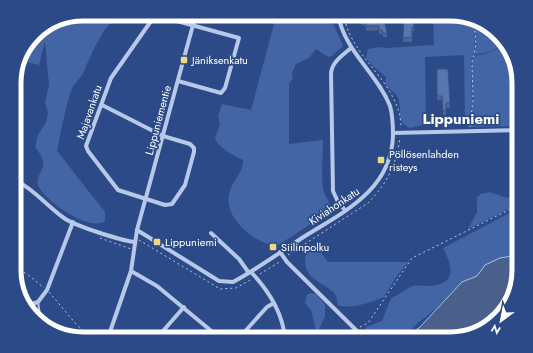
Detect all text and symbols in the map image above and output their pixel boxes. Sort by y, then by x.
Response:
place label: Jäniksenkatu [190,52,248,68]
marker: Jäniksenkatu [179,55,189,65]
street label: Majavankatu [72,83,106,141]
street label: Lippuniementie [141,83,175,157]
district label: Lippuniemi [423,108,500,130]
place label: Pöllösenlahden risteys [389,146,459,175]
marker: Pöllösenlahden risteys [376,155,386,165]
street label: Kiviahonkatu [305,183,363,229]
place label: Lippuniemi [165,234,217,250]
marker: Lippuniemi [152,237,162,247]
place label: Siilinpolku [281,239,329,255]
marker: Siilinpolku [268,242,278,252]
north arrow [481,301,521,341]
text: N [488,320,504,339]

